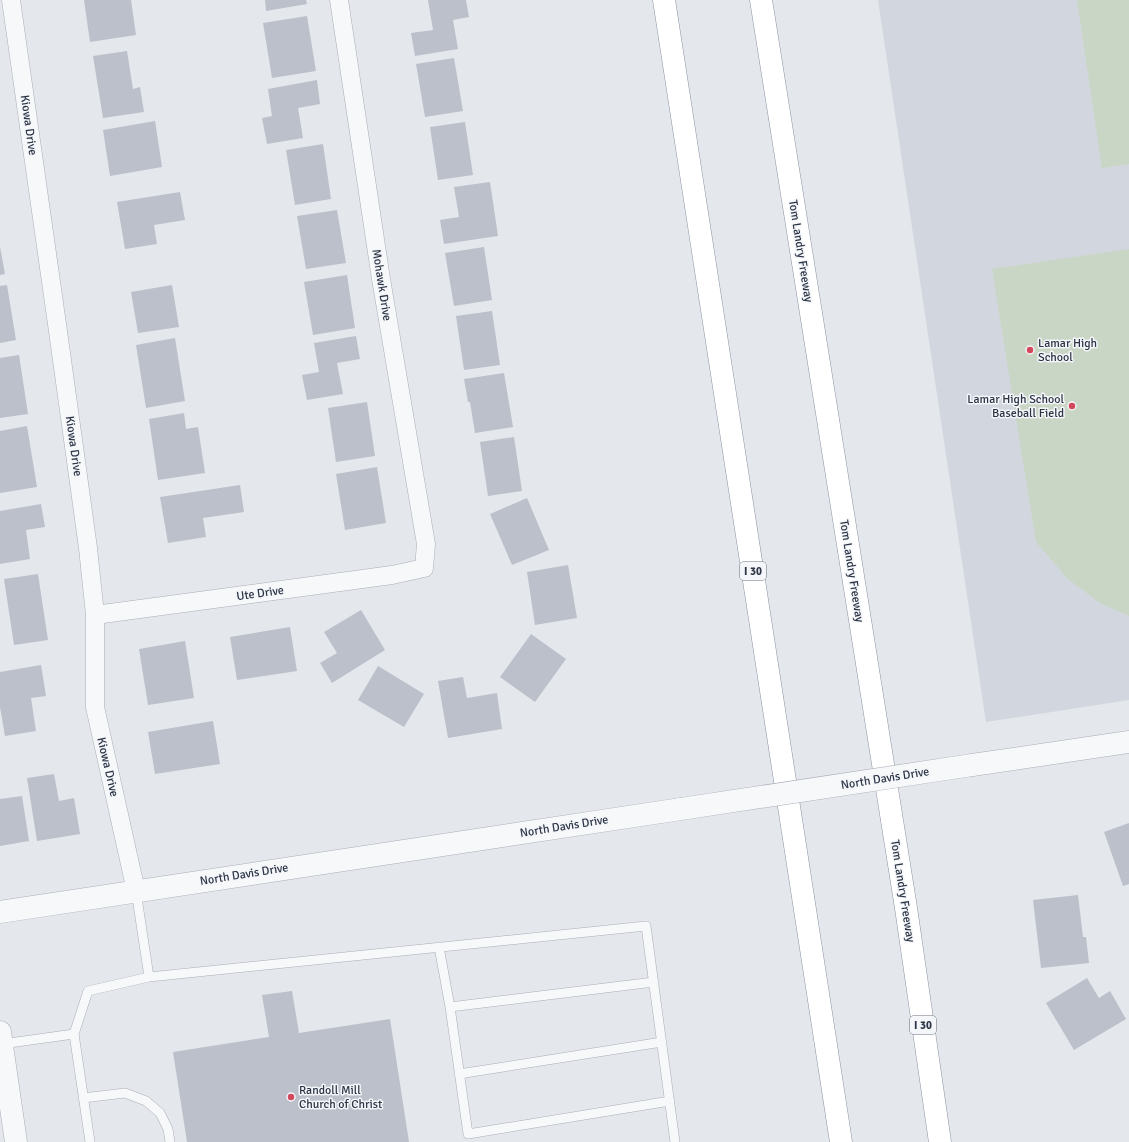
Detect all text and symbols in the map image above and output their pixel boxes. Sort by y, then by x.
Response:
street label: Kiowa Drive [17,94,40,156]
street label: Tom Landry Freeway [785,199,816,304]
street label: Mohawk Drive [368,248,395,322]
place label: Lamar High School [1038,336,1097,365]
marker: Lamar High School [1025,345,1035,355]
place label: Lamar High School Baseball Field [967,392,1064,421]
marker: Lamar High School Baseball Field [1067,401,1077,411]
street label: Kiowa Drive [62,415,85,477]
street label: Tom Landry Freeway [836,519,867,624]
road number: I 30 [740,562,766,580]
street label: Ute Drive [235,583,285,604]
street label: Kiowa Drive [93,736,122,798]
street label: North Davis Drive [840,764,930,793]
street label: North Davis Drive [519,812,609,841]
street label: Tom Landry Freeway [887,839,918,944]
street label: North Davis Drive [199,860,289,889]
road number: I 30 [910,1016,936,1034]
place label: Randoll Mill Church of Christ [299,1083,382,1112]
marker: Randoll Mill Church of Christ [286,1092,296,1102]

